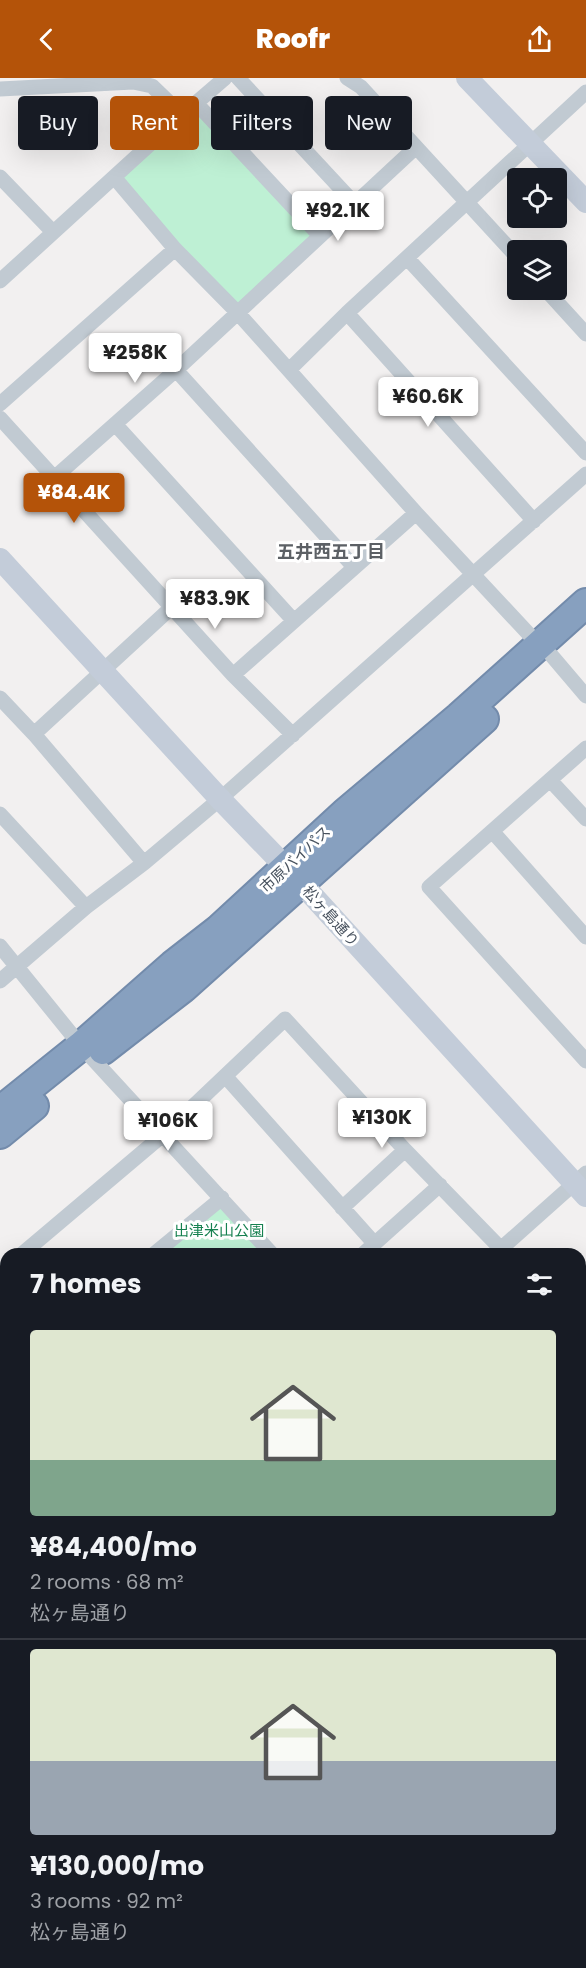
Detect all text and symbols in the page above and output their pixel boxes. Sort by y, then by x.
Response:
text: Roofr [256,20,330,57]
icon: back [30,23,63,56]
icon: share [523,23,556,56]
chip: Buy [18,96,98,150]
chip: Rent [110,96,199,150]
chip: Filters [211,96,313,150]
chip: New [325,96,412,150]
map controls [507,168,567,300]
button: locate [507,168,567,228]
pin: ¥92.1K [289,191,387,242]
text: ¥92.1K [306,196,370,224]
button: layers [507,240,567,300]
pin: ¥258K [93,333,177,384]
text: ¥258K [103,338,167,366]
pin: ¥60.6K [379,377,477,428]
text: ¥60.6K [392,382,464,410]
pin: ¥84.4K [25,473,123,524]
text: ¥84.4K [37,478,111,506]
district label: 五井西五丁目 [277,539,385,564]
pin: ¥83.9K [166,579,264,630]
text: ¥83.9K [180,584,250,612]
street label: 市原バイパス [255,821,335,897]
street label: 松ヶ島通り [298,881,364,951]
pin: ¥130K [340,1098,424,1149]
pin: ¥106K [126,1101,210,1152]
text: ¥130K [352,1103,412,1131]
text: ¥106K [138,1106,198,1134]
park label: 出津米山公園 [174,1220,264,1241]
text: 7 homes [30,1266,142,1302]
icon: filters [523,1268,556,1301]
icon: home [239,1369,347,1477]
text: ¥84,400/mo [30,1529,197,1565]
text: 2 rooms · 68 m² [30,1568,184,1596]
text: 松ヶ島通り [30,1599,130,1627]
icon: home [239,1688,347,1796]
text: ¥130,000/mo [30,1848,204,1884]
text: 3 rooms · 92 m² [30,1887,183,1915]
text: 松ヶ島通り [30,1918,130,1946]

